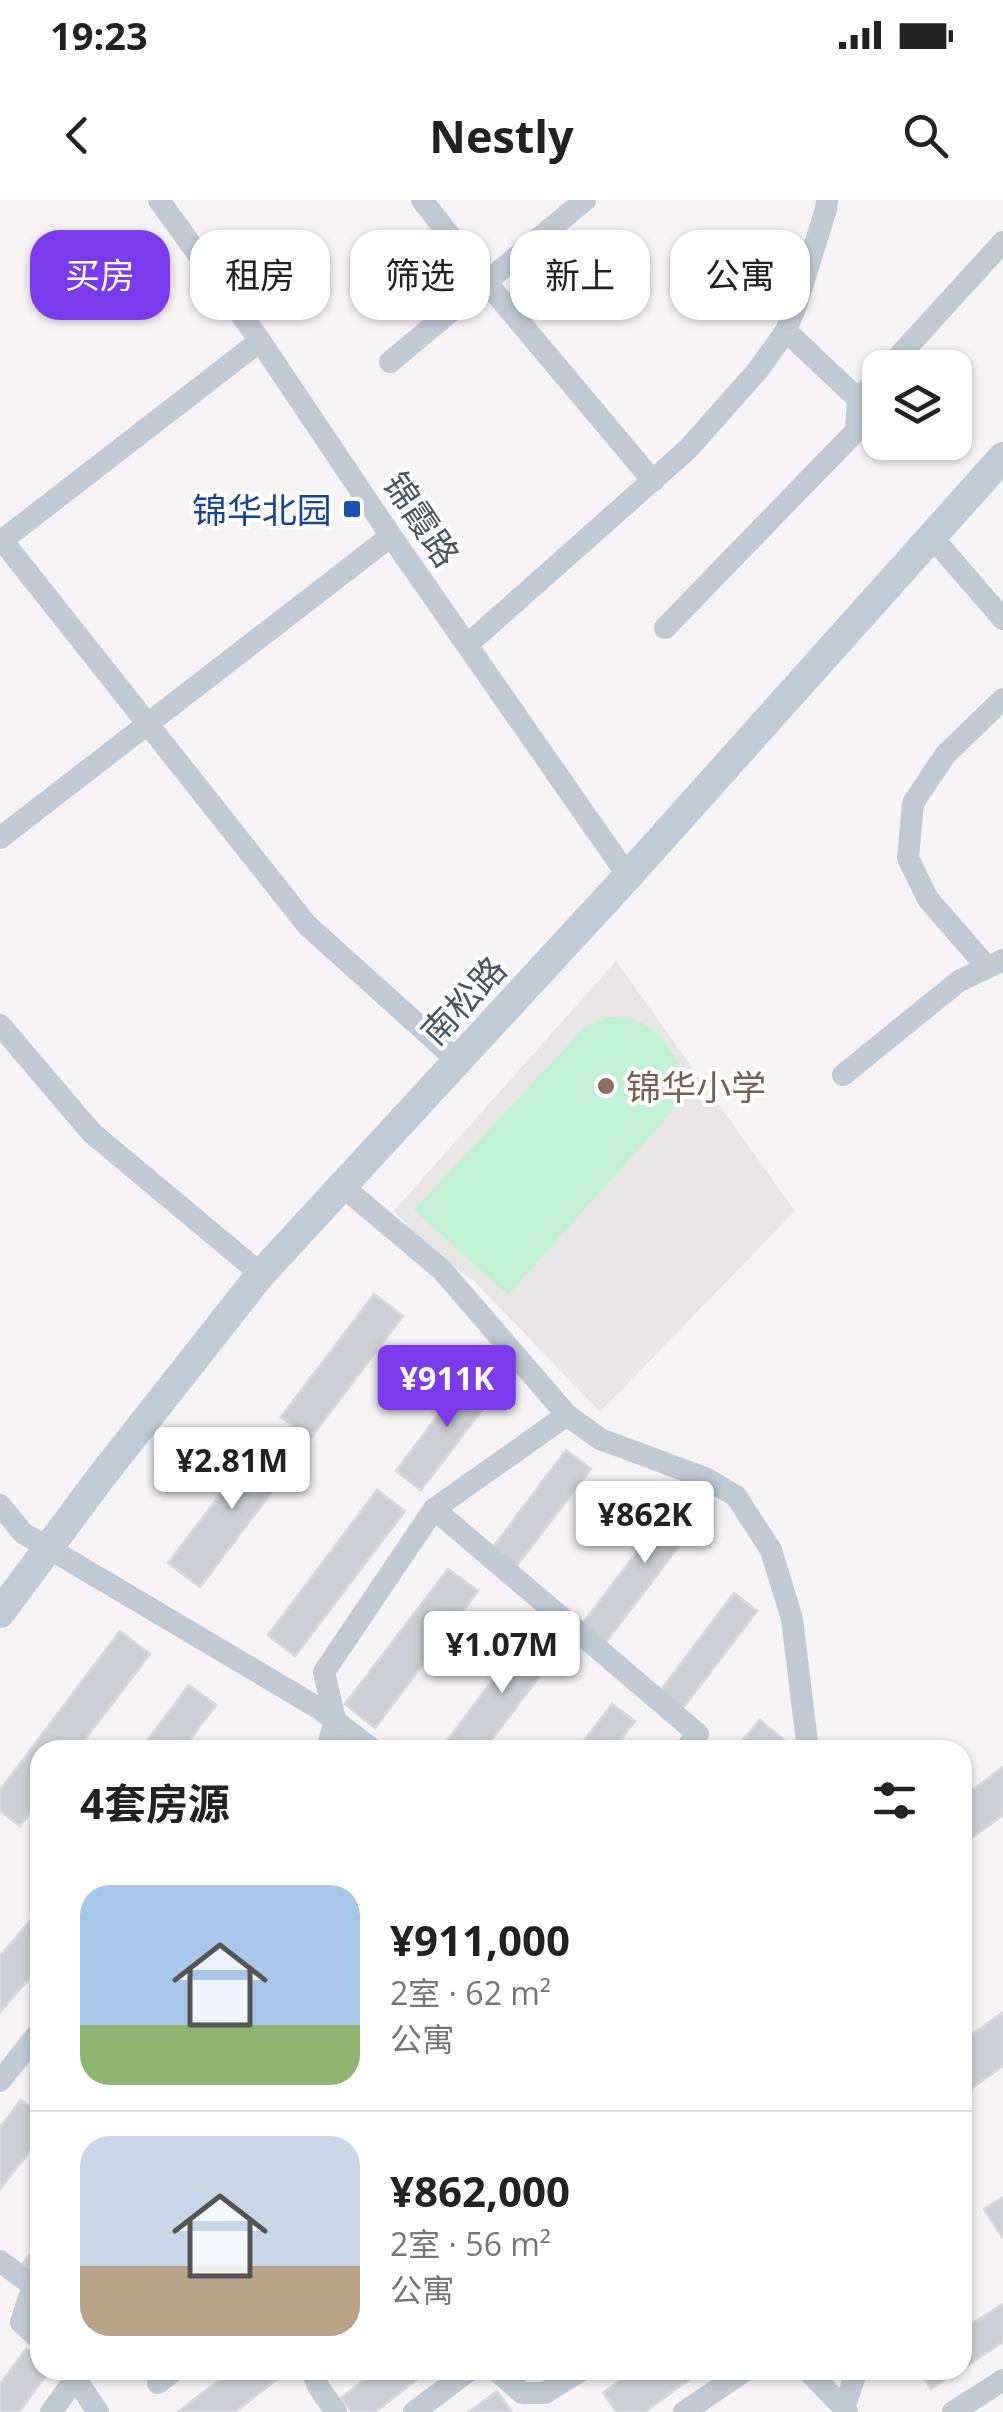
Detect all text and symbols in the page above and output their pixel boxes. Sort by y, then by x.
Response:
text: 19:23 [50,9,148,61]
text: Nestly [429,105,574,166]
icon: back [50,108,105,163]
icon: search [898,108,953,163]
chip: 买房 [30,230,170,320]
chip: 租房 [190,230,330,320]
chip: 筛选 [350,230,490,320]
chip: 新上 [510,230,650,320]
chip: 公寓 [670,230,810,320]
map controls [862,350,972,460]
button: layers [862,350,972,460]
street label: 锦霞路 [373,462,471,576]
place label: 锦华北园 [192,486,332,533]
marker: 锦华北园 [341,498,363,520]
street label: 南松路 [410,946,516,1054]
place label: 锦华小学 [626,1063,766,1110]
marker: 锦华小学 [595,1075,617,1097]
pin: ¥911K [377,1345,517,1430]
text: ¥911K [400,1356,494,1399]
pin: ¥2.81M [151,1427,313,1512]
text: ¥2.81M [176,1438,288,1481]
pin: ¥862K [575,1481,715,1566]
text: ¥862K [598,1492,692,1535]
pin: ¥1.07M [421,1611,583,1696]
text: ¥1.07M [446,1622,558,1665]
icon: filters [867,1773,922,1828]
text: 4套房源 [80,1774,230,1831]
text: ¥911,000 [390,1911,570,1968]
icon: home [160,1925,280,2045]
text: 2室 · 62 m² [390,1971,551,2014]
text: 公寓 [390,2017,454,2060]
text: ¥862,000 [390,2162,570,2219]
icon: home [160,2176,280,2296]
text: 2室 · 56 m² [390,2222,551,2265]
text: 公寓 [390,2268,454,2311]

